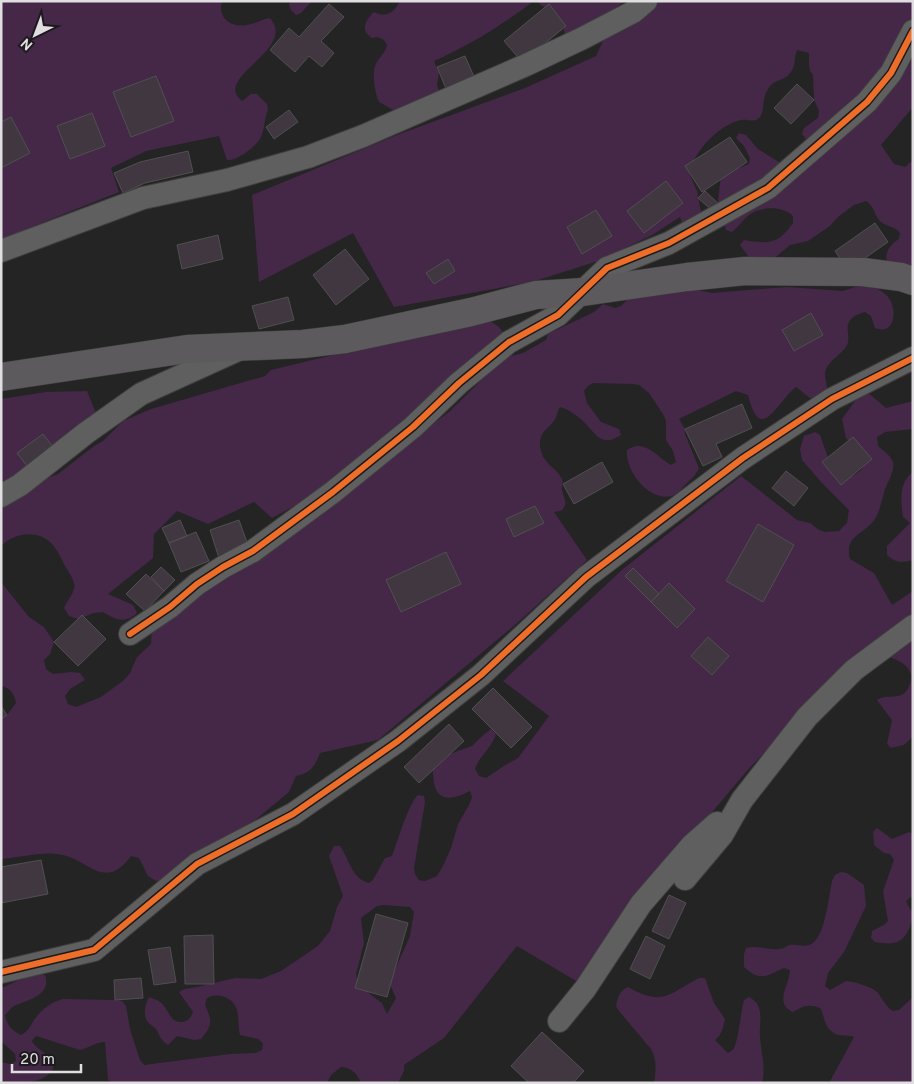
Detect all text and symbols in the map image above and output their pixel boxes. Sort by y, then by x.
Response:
north arrow [10,10,60,60]
text: N [18,34,37,53]
scale bar [12,1042,81,1074]
text: 20 m [20,1051,55,1070]

